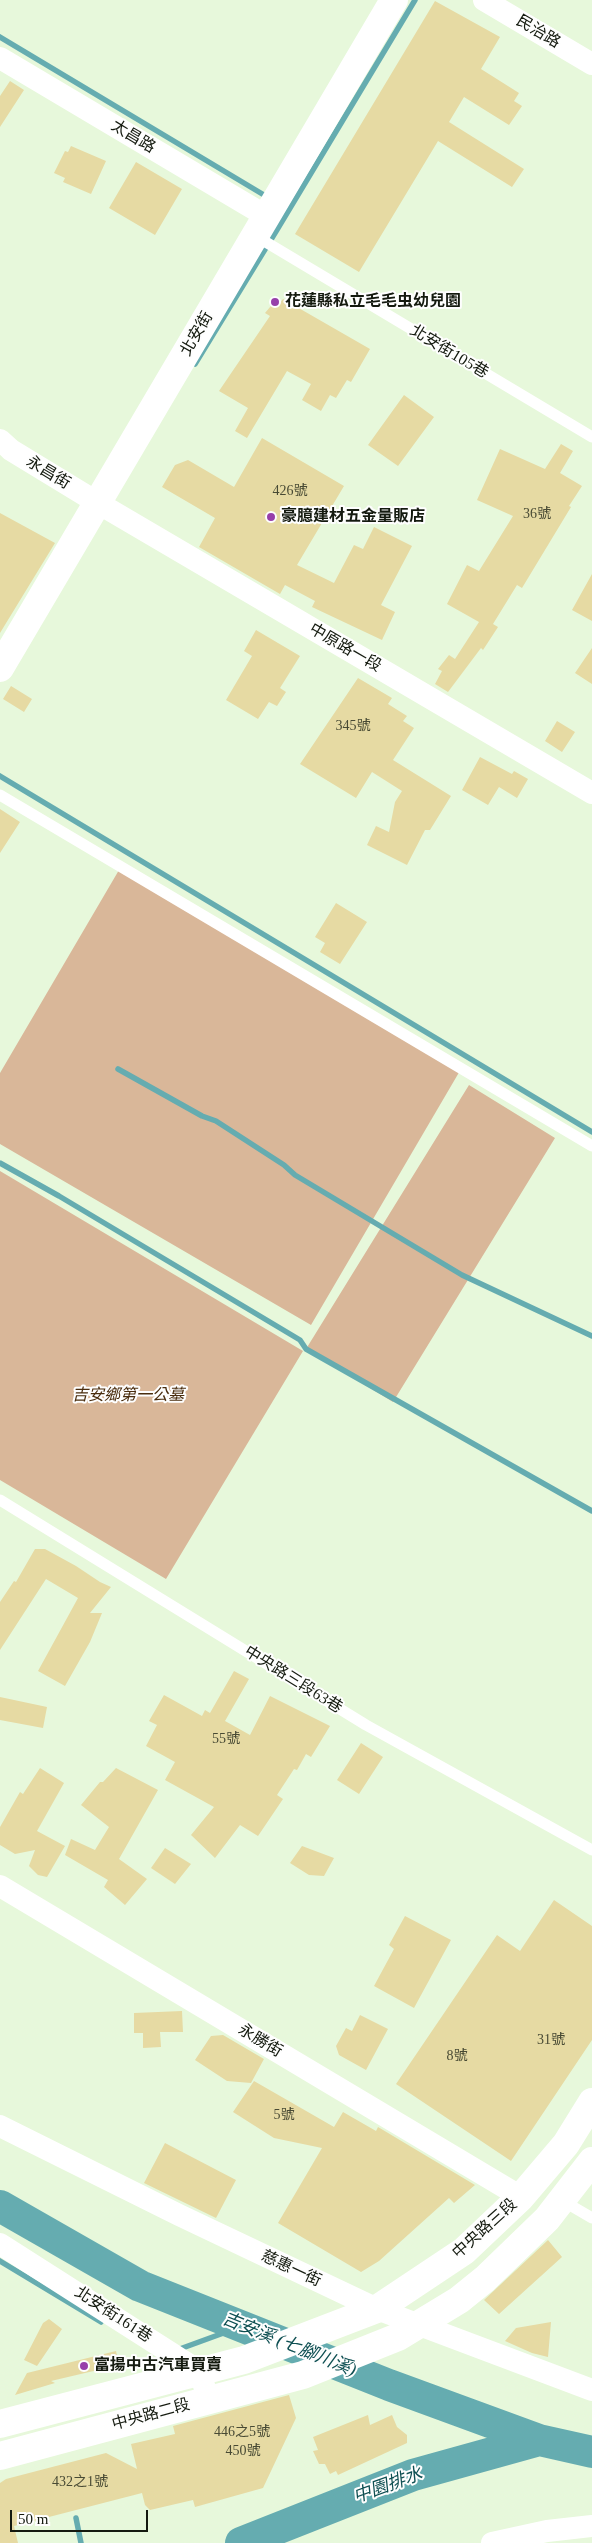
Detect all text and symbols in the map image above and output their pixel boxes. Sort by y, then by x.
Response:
street label: 民治路 [512,11,564,53]
street label: 太昌路 [107,116,159,158]
place label: 花蓮縣私立毛毛虫幼兒園 [285,292,461,312]
marker: 花蓮縣私立毛毛虫幼兒園 [269,296,281,308]
street label: 北安街 [177,308,217,360]
street label: 北安街105巷 [406,321,492,383]
street label: 永昌街 [22,452,74,494]
house number: 426號 [273,483,307,499]
house number: 36號 [523,506,551,522]
place label: 豪臆建材五金量販店 [281,507,425,527]
marker: 豪臆建材五金量販店 [265,511,277,523]
street label: 中原路一段 [306,620,384,676]
house number: 345號 [336,718,370,734]
park label: 吉安鄉第一公墓 [72,1386,184,1406]
street label: 中央路三段63巷 [240,1642,346,1718]
house number: 55號 [212,1731,240,1747]
street label: 永勝街 [234,2020,286,2062]
house number: 31號 [537,2032,565,2048]
house number: 8號 [447,2048,467,2064]
house number: 5號 [274,2107,294,2123]
street label: 中央路三段 [449,2195,521,2263]
street label: 慈惠一街 [258,2247,324,2291]
street label: 北安街161巷 [71,2283,155,2347]
water label: 吉安溪 (七腳川溪) [219,2308,359,2382]
place label: 富揚中古汽車買賣 [94,2356,222,2376]
marker: 富揚中古汽車買賣 [78,2360,90,2372]
street label: 中央路二段 [110,2395,192,2435]
house number: 446之5號 [214,2424,270,2440]
house number: 450號 [226,2443,260,2459]
water label: 中園排水 [350,2464,426,2508]
house number: 432之1號 [52,2474,108,2490]
scale bar [12,2500,150,2532]
text: 50 m [18,2511,48,2527]

